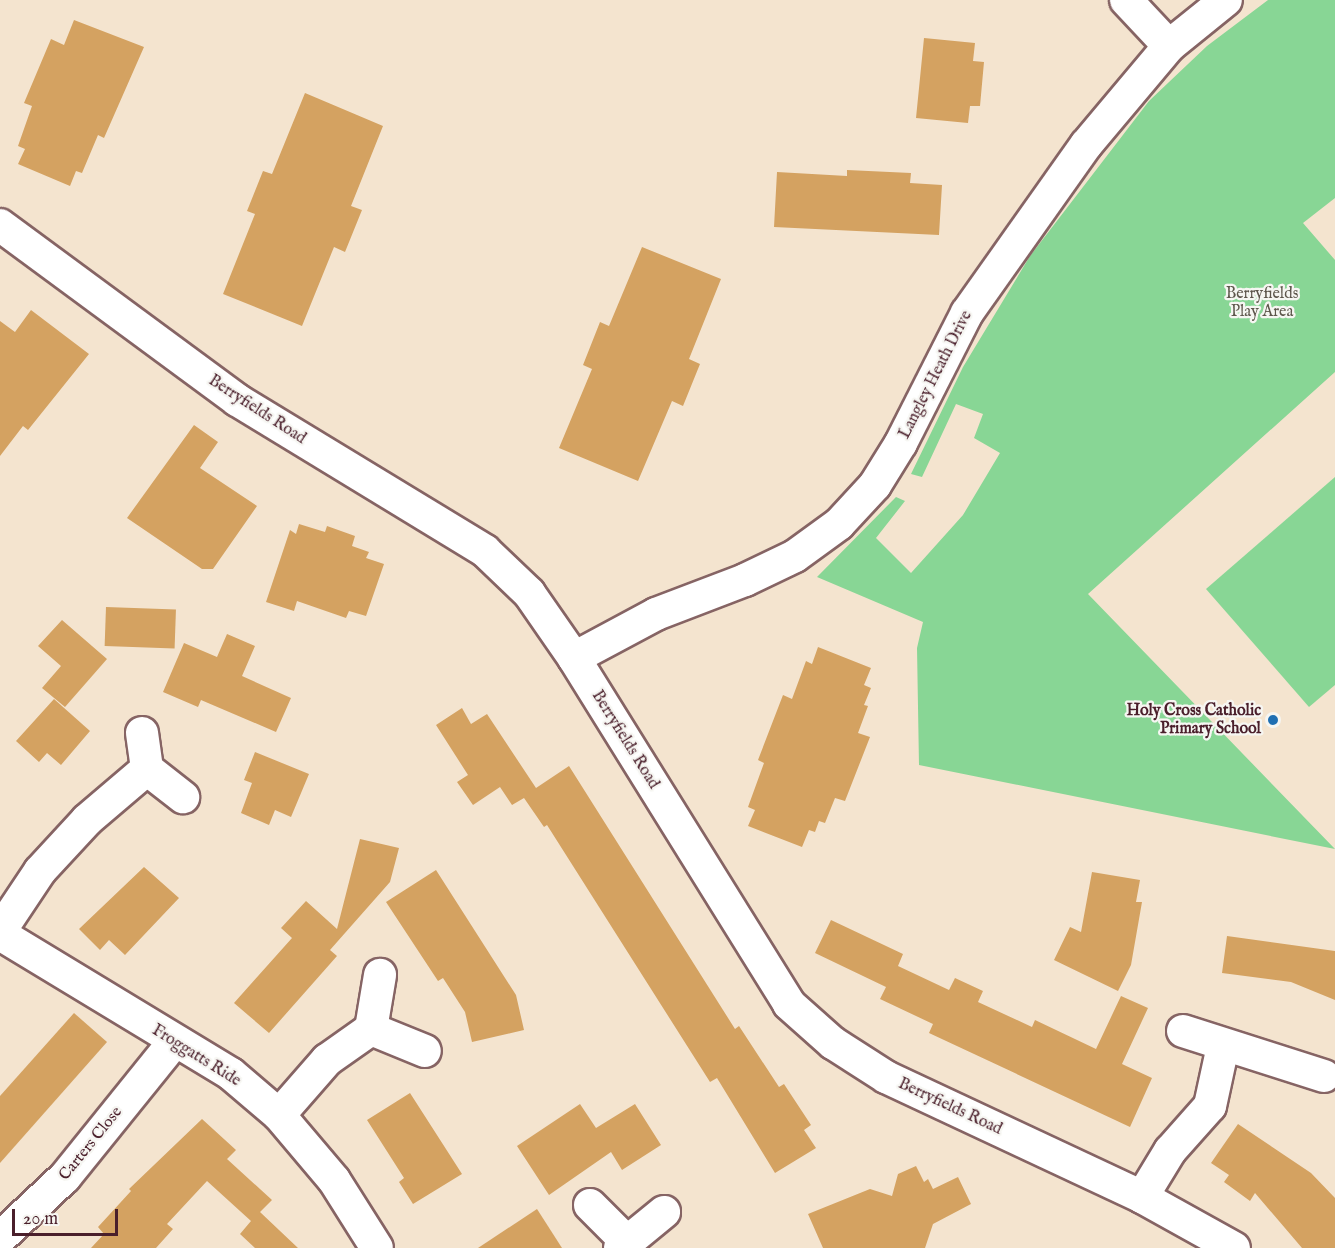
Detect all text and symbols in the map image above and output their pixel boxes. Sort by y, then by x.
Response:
park label: Berryfields Play Area [1226,284,1298,322]
street label: Langley Heath Drive [895,308,977,442]
street label: Berryfields Road [205,371,309,449]
street label: Berryfields Road [587,687,663,793]
place label: Holy Cross Catholic Primary School [1126,701,1261,739]
marker: Holy Cross Catholic Primary School [1266,713,1280,727]
street label: Froggatts Ride [148,1021,244,1091]
street label: Berryfields Road [895,1075,1005,1139]
street label: Carters Close [55,1103,127,1185]
scale bar [15,1197,122,1235]
text: 20 m [23,1208,58,1231]

